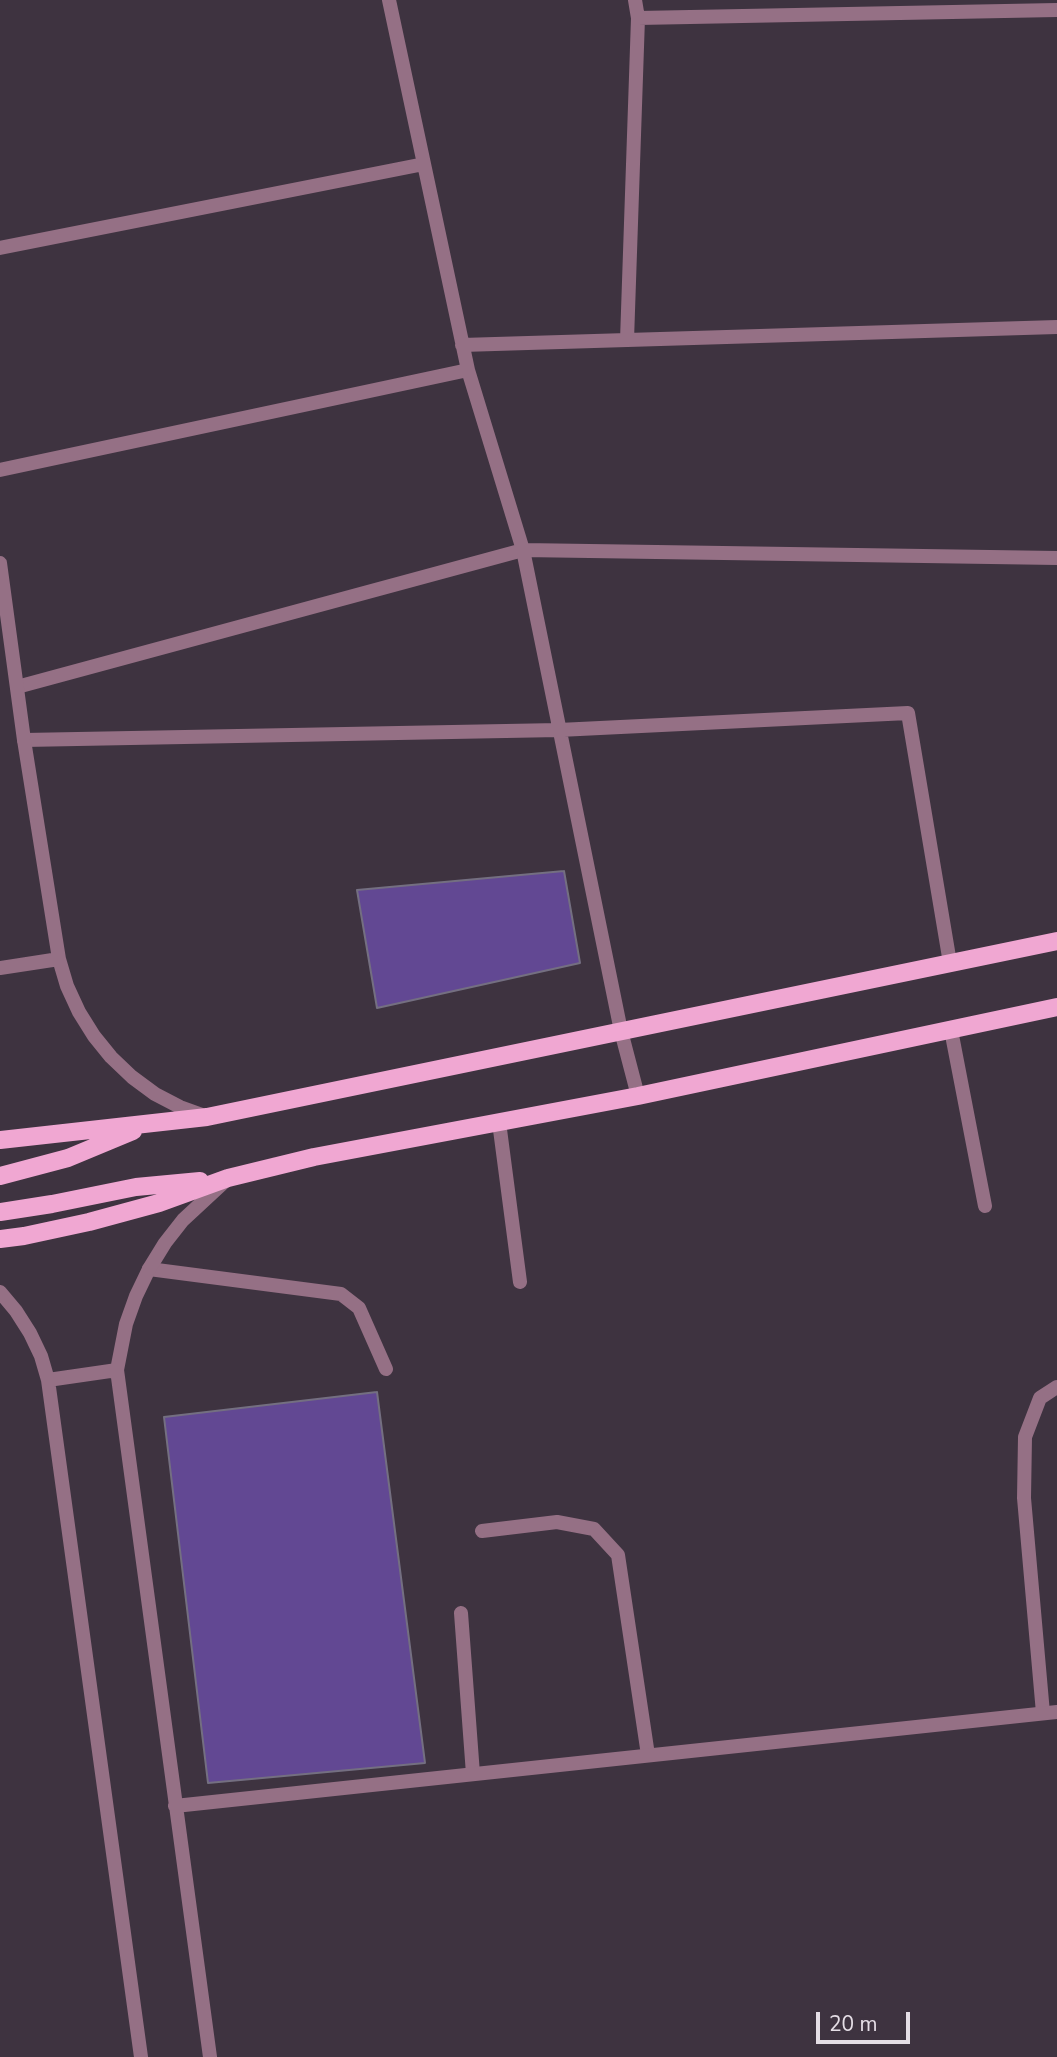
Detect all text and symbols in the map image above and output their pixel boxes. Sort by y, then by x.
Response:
scale bar [819,1997,914,2041]
text: 20 m [829,2010,878,2038]

